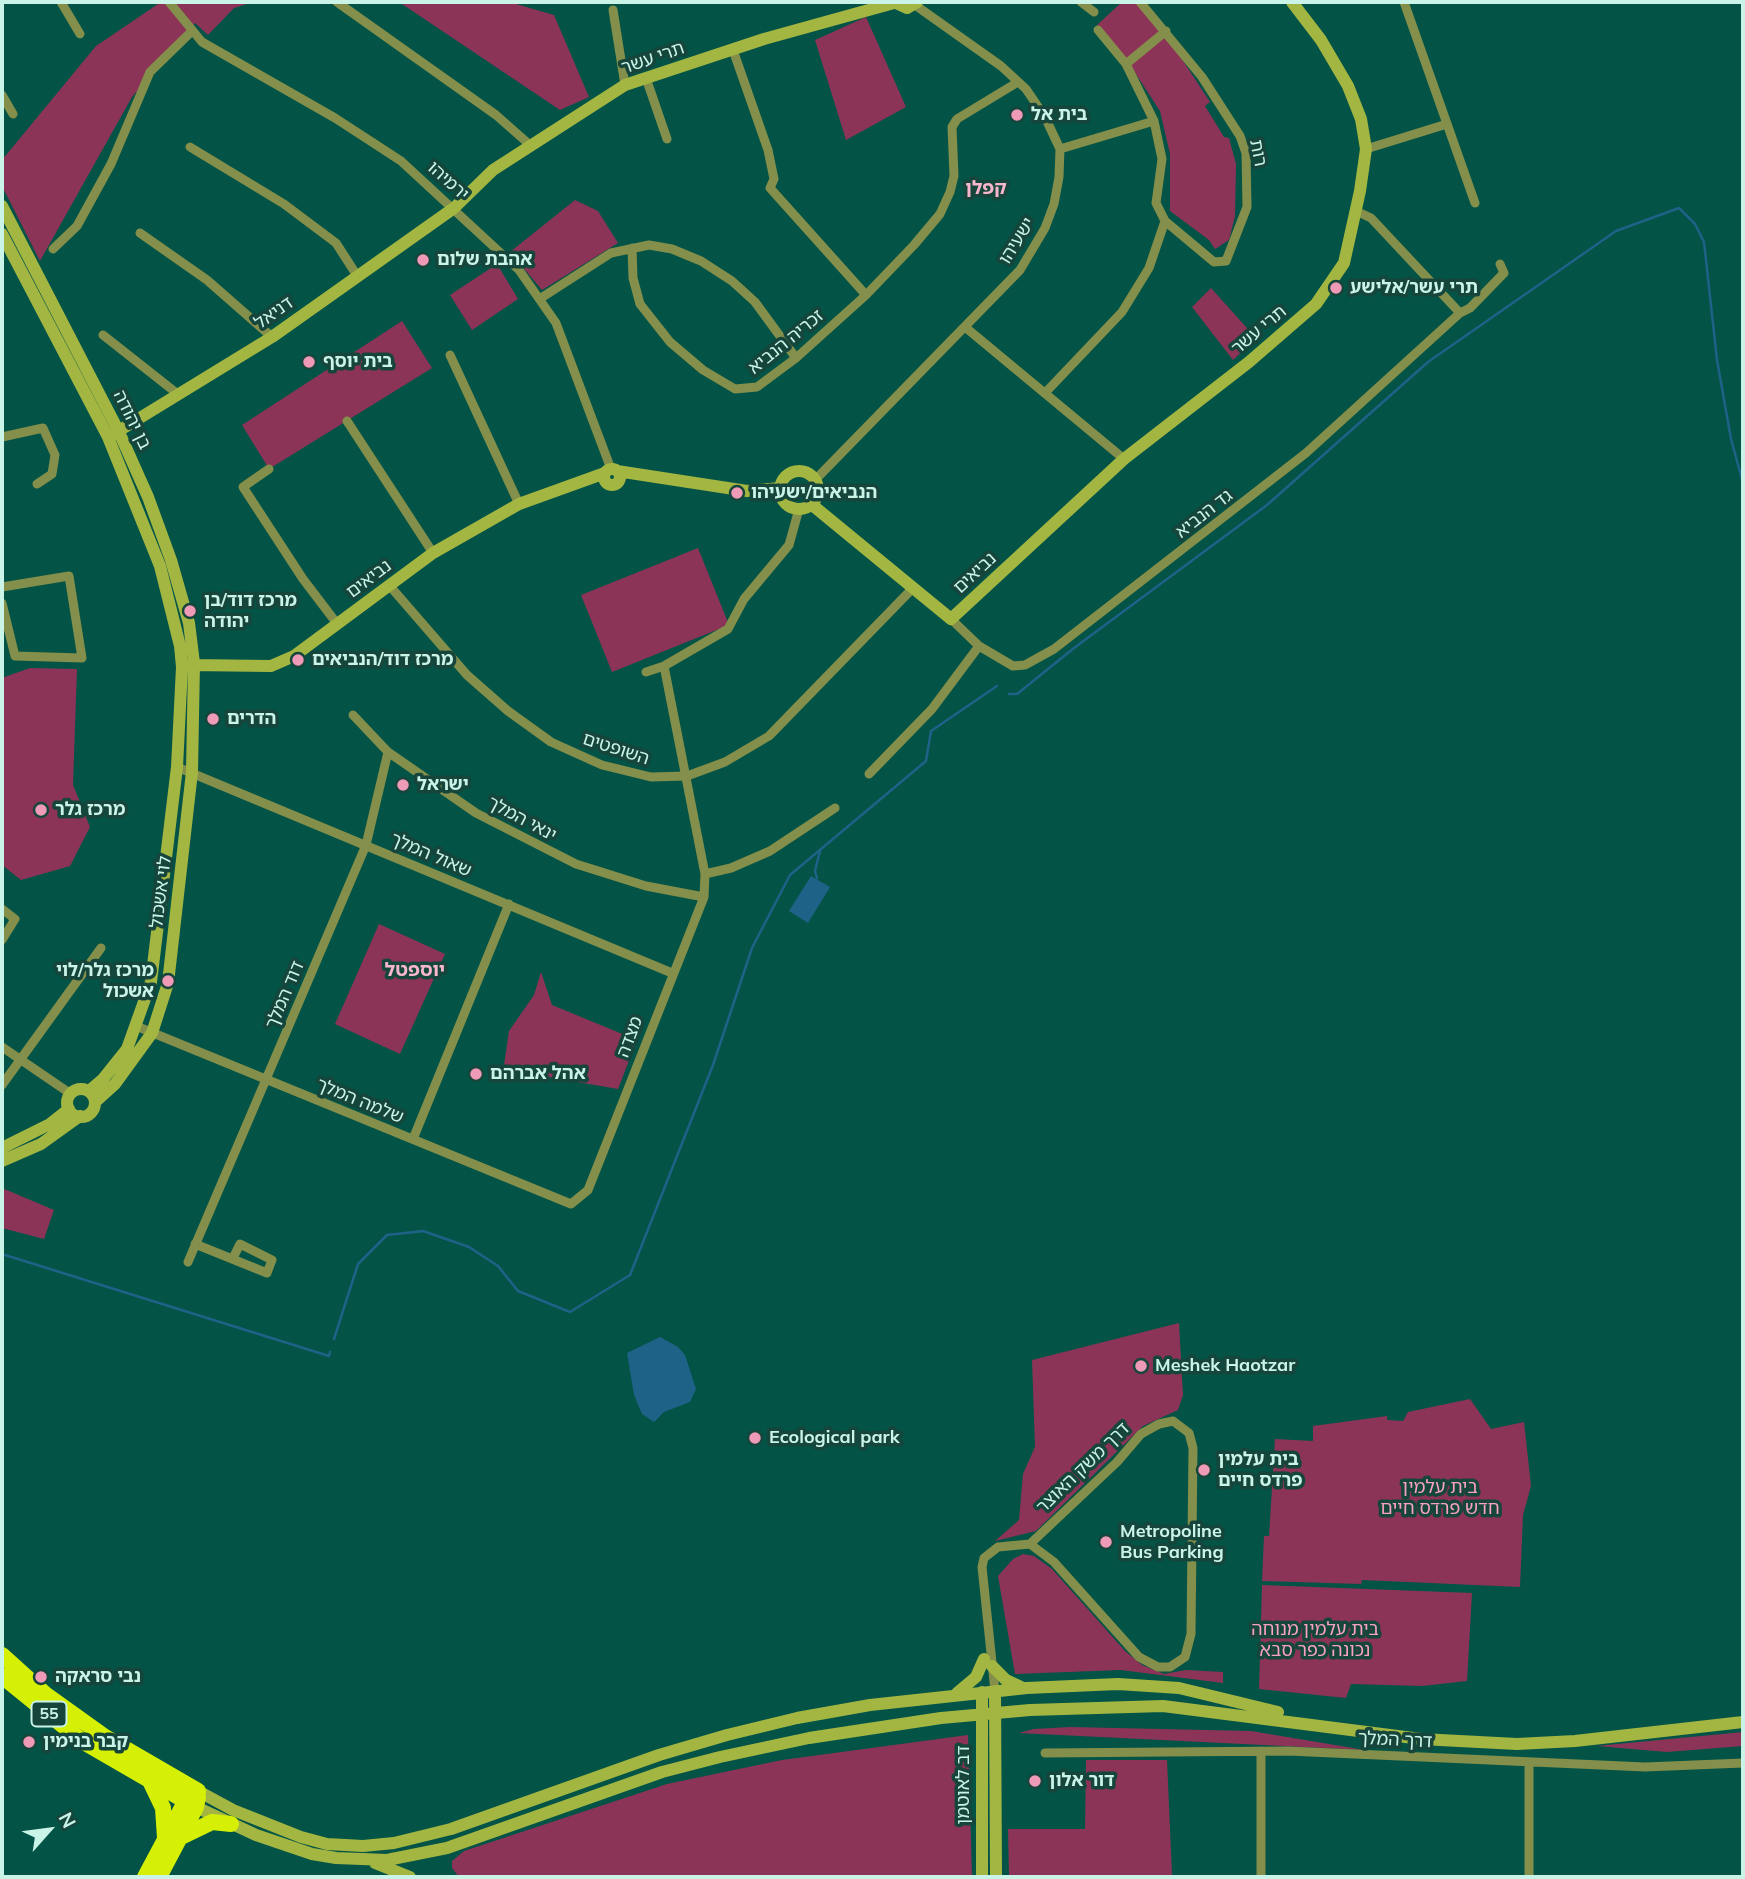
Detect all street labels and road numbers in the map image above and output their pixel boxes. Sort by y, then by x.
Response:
street label: תרי עשר [619,37,687,79]
street label: רות [1245,138,1271,168]
street label: ירמיהו [423,157,473,205]
street label: ישעיהו [994,214,1040,268]
street label: דניאל [250,292,298,334]
street label: תרי עשר [1227,301,1291,359]
street label: זכריה הנביא [744,305,828,379]
street label: בן יהודה [108,387,156,453]
street label: גד הנביא [1171,485,1237,543]
street label: נביאים [949,548,1001,598]
street label: נביאים [342,555,396,603]
street label: השופטים [580,728,652,770]
street label: ינאי המלך [484,792,560,846]
street label: שאול המלך [387,828,475,882]
street label: לוי אשכול [146,855,176,929]
street label: דוד המלך [261,958,309,1032]
street label: מצדה [612,1013,648,1061]
street label: שלמה המלך [313,1074,407,1128]
street label: דרך משק האוצר [1032,1418,1134,1518]
road number: 55 [32,1702,66,1726]
street label: דרך המלך [1357,1727,1433,1753]
street label: דב לאוטמן [953,1745,975,1825]

